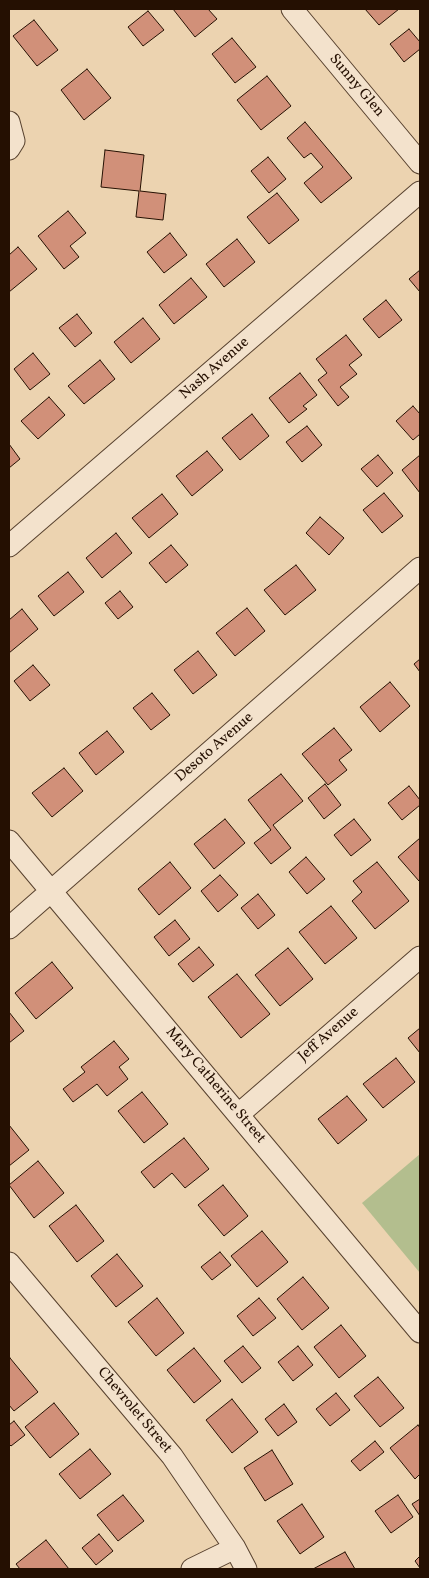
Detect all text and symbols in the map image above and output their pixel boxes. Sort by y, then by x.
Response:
street label: Sunny Glen [324,51,388,121]
street label: Nash Avenue [177,334,253,404]
street label: Desoto Avenue [172,709,258,787]
street label: Jeff Avenue [295,1004,363,1066]
street label: Mary Catherine Street [161,1024,269,1148]
street label: Chevrolet Street [93,1364,175,1458]

